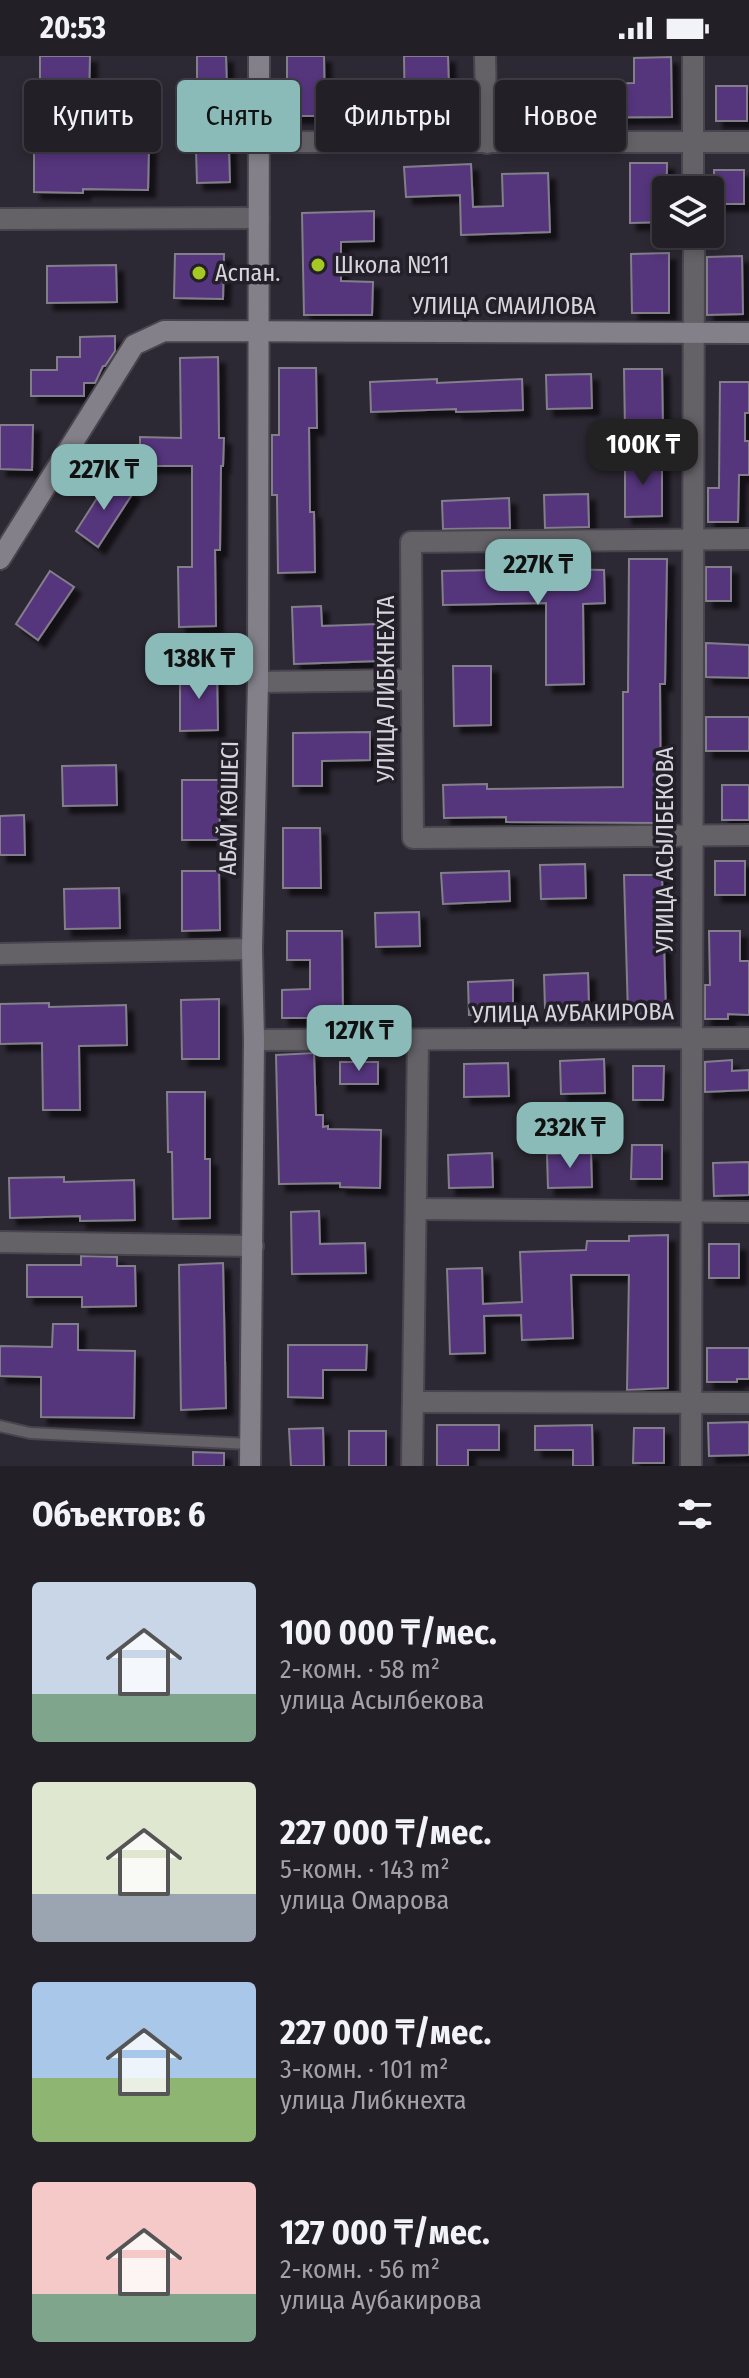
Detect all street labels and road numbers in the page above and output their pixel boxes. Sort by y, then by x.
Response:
street label: УЛИЦА СМАИЛОВА [411,292,596,320]
street label: УЛИЦА ЛИБКНЕХТА [372,595,400,783]
street label: АБАЙ КӨШЕСІ [214,740,244,876]
street label: УЛИЦА АСЫЛБЕКОВА [651,747,679,954]
street label: УЛИЦА АУБАКИРОВА [471,997,675,1029]

